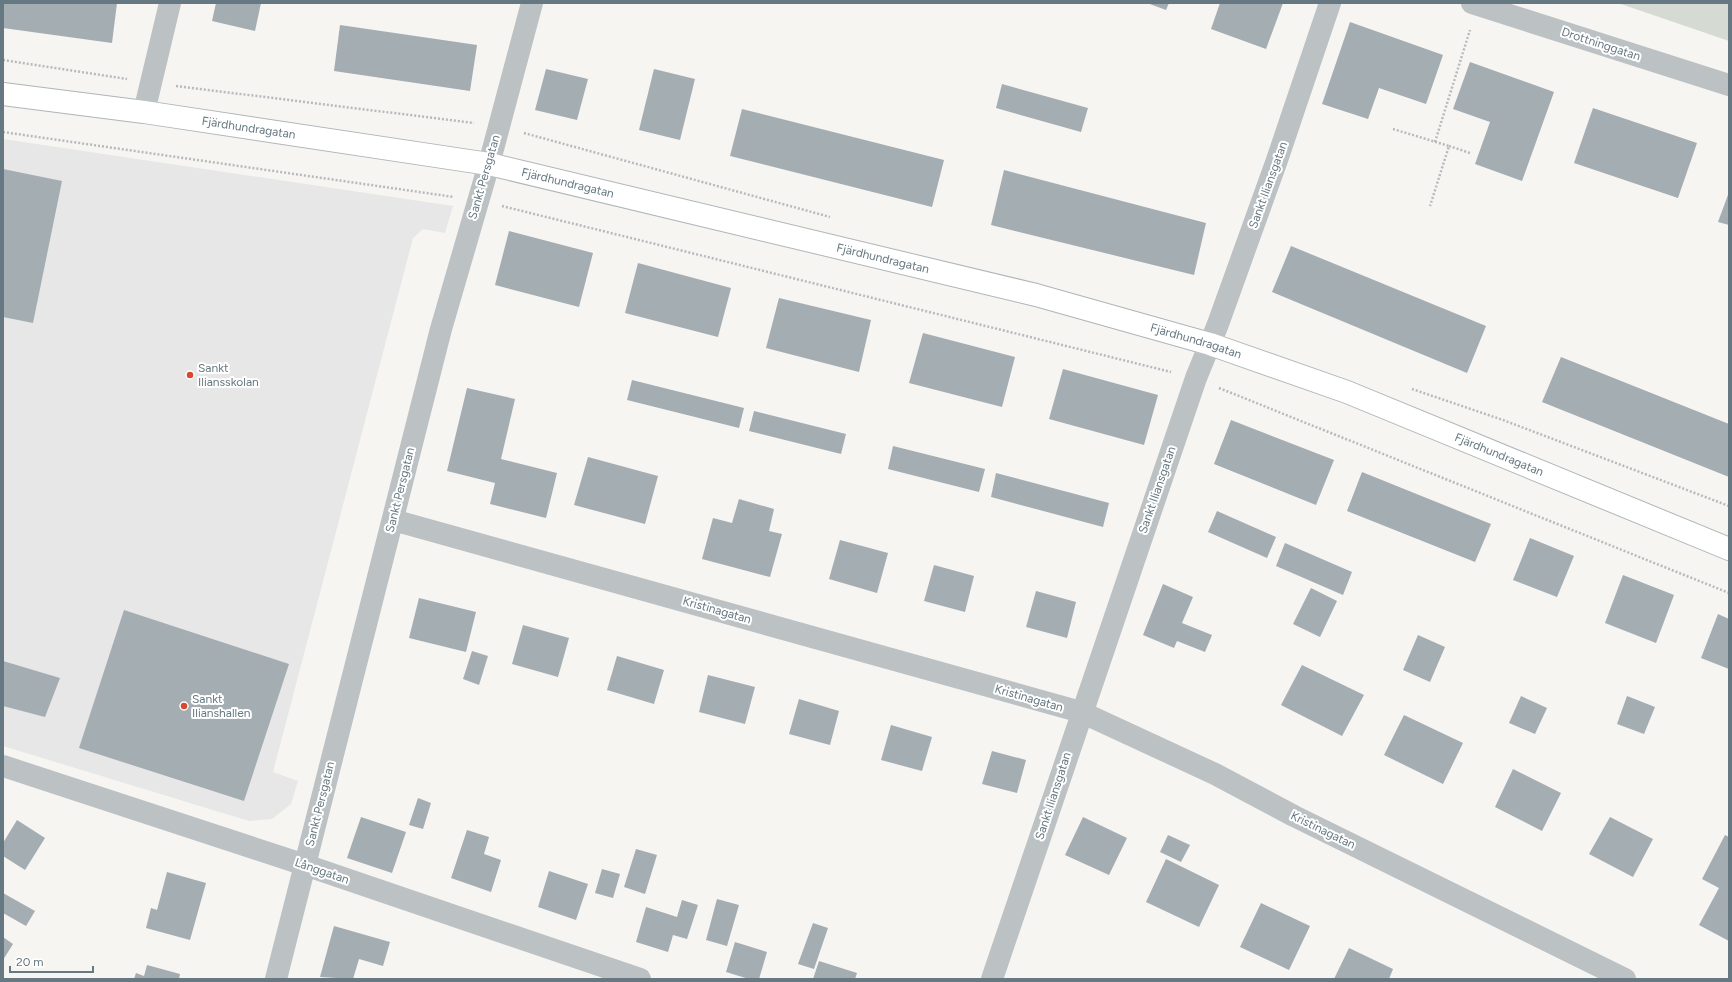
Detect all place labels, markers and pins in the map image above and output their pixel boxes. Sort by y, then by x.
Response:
place label: Sankt Iliansskolan [198,361,259,389]
marker: Sankt Iliansskolan [185,370,195,380]
place label: Sankt Ilianshallen [192,692,251,720]
marker: Sankt Ilianshallen [179,701,189,711]

